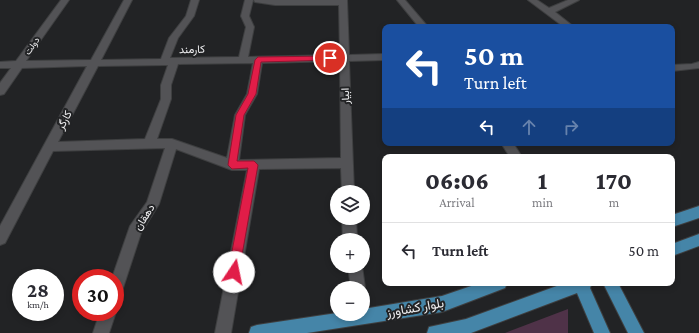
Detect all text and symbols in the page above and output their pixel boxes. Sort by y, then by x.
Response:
street label: دولت [22,35,42,57]
icon: left [398,40,450,92]
text: 50 m [464,40,524,71]
pin [313,41,347,75]
street label: کارمند [179,43,205,56]
icon: arrive [319,47,341,69]
text: Turn left [464,73,527,93]
street label: ابیار [339,88,352,105]
street label: کارگر [54,108,75,133]
icon: left [476,116,498,138]
icon: ahead [518,116,540,138]
icon: right [560,116,582,138]
text: 06:06 [425,167,489,194]
text: 1 [538,167,547,194]
text: 170 [596,167,632,194]
map controls [330,185,370,321]
button: layers [330,185,370,225]
text: Arrival [439,195,475,210]
text: min [532,195,553,210]
text: m [609,195,619,210]
street label: دهقان [131,202,157,232]
button: + [330,233,370,273]
icon: left [398,240,420,262]
text: Turn left [432,243,488,259]
text: 50 m [629,243,659,259]
position arrow [213,251,255,293]
speed limit sign: 30 [72,269,124,321]
text: 28 [27,279,49,301]
button: − [330,281,370,321]
street label: بلوار کشاورز [384,295,445,321]
text: km/h [27,299,49,310]

